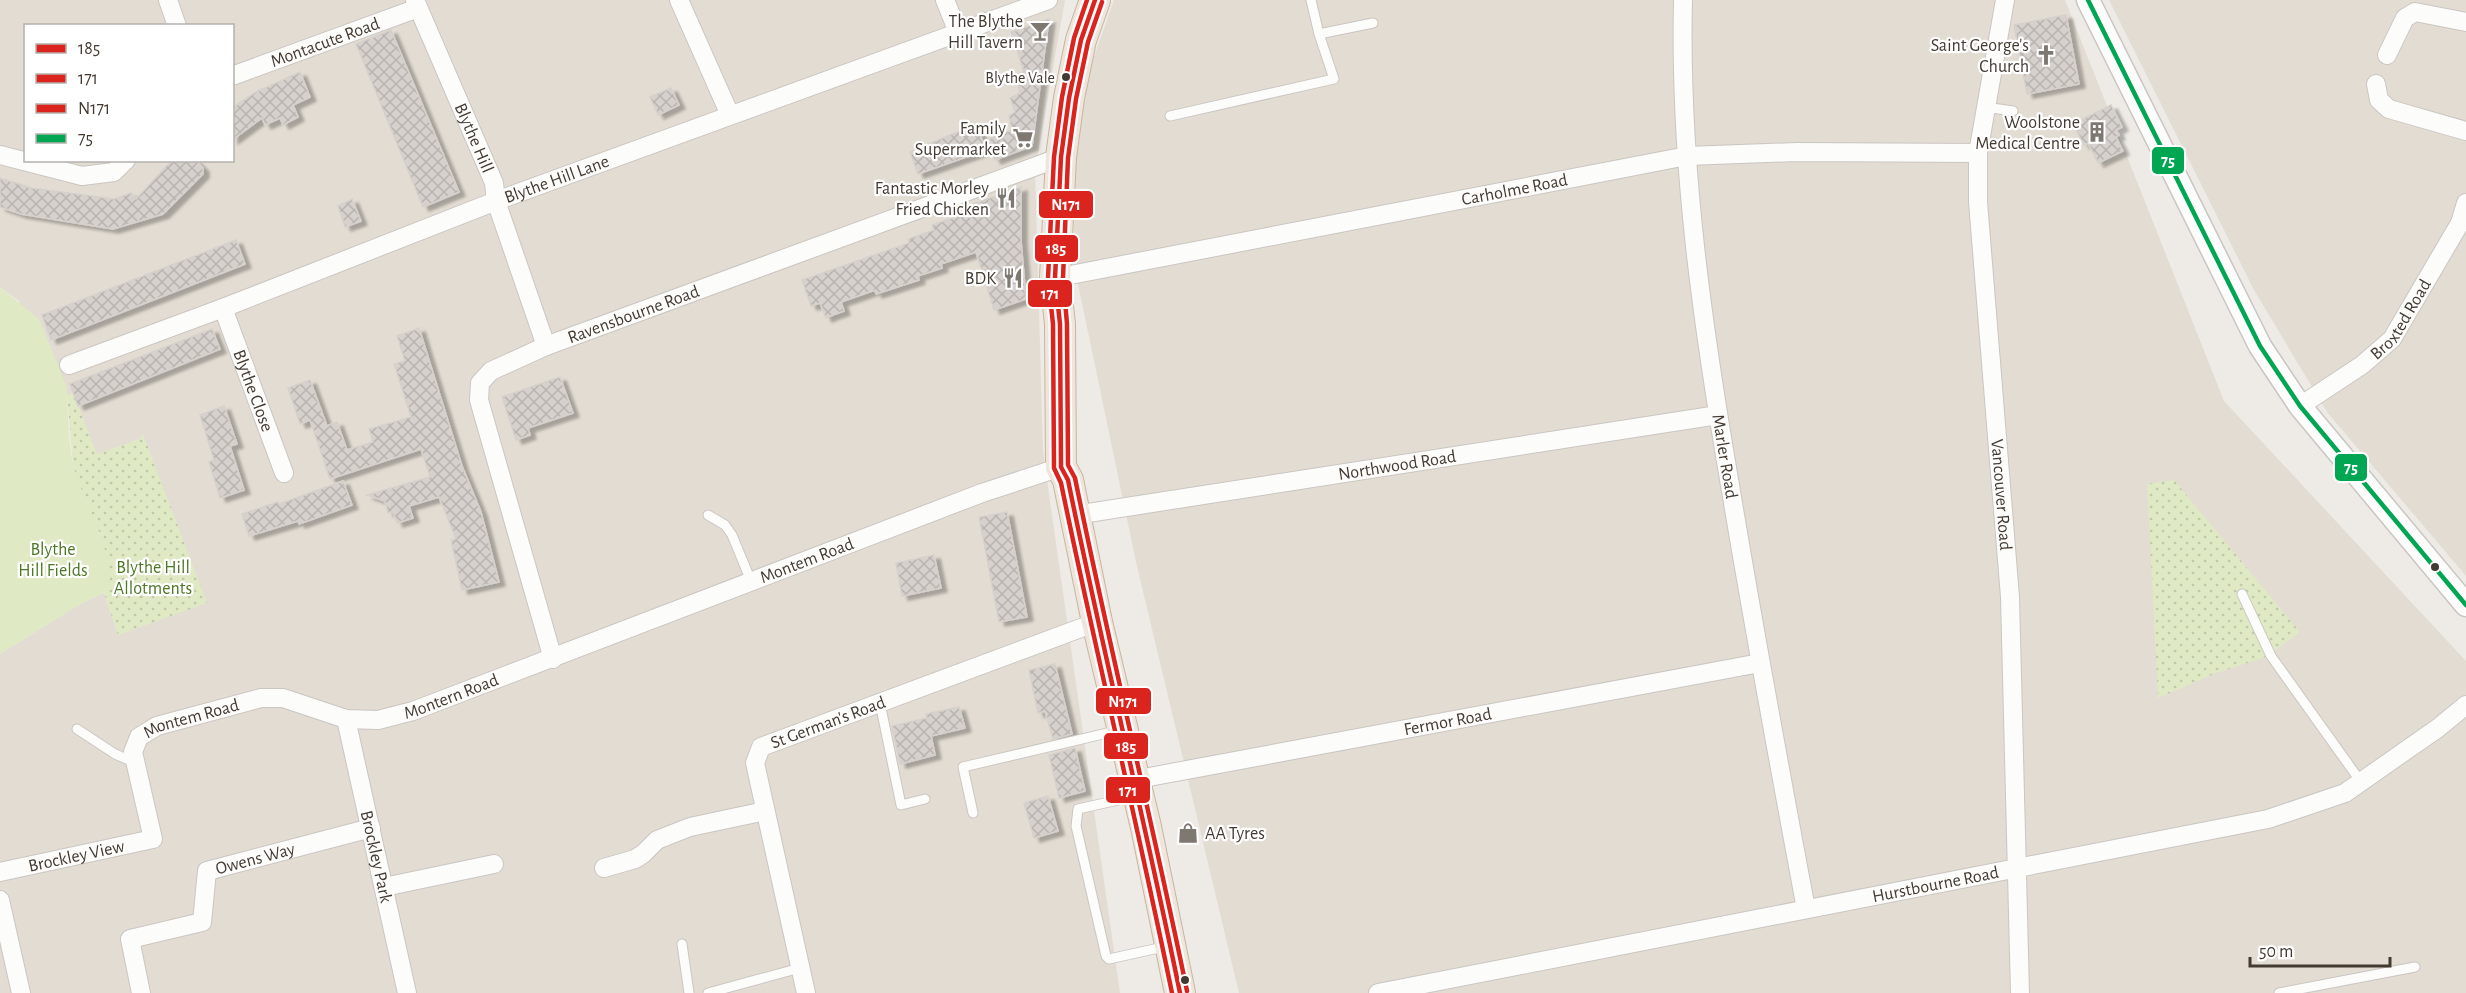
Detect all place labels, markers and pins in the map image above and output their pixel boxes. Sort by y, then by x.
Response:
place label: The Blythe Hill Tavern [948,13,1023,52]
bar icon: The Blythe Hill Tavern [1028,19,1052,43]
place label: Saint George's Church [1931,37,2029,76]
church icon: Saint George's Church [2034,43,2058,67]
place label: Blythe Vale [985,70,1055,87]
marker: Blythe Vale [1060,71,1072,83]
place label: Woolstone Medical Centre [1975,114,2080,153]
place label: Family Supermarket [915,120,1006,159]
building icon: Woolstone Medical Centre [2085,120,2109,144]
supermarket icon: Family Supermarket [1011,126,1035,150]
place label: Fantastic Morley Fried Chicken [875,180,989,219]
restaurant icon: Fantastic Morley Fried Chicken [994,186,1018,210]
restaurant icon: BDK [1001,266,1025,290]
place label: BDK [965,270,996,288]
unlabelled marker [2429,561,2441,573]
shop icon: AA Tyres [1176,821,1200,845]
place label: AA Tyres [1205,825,1265,843]
unlabelled marker [1179,974,1191,986]

